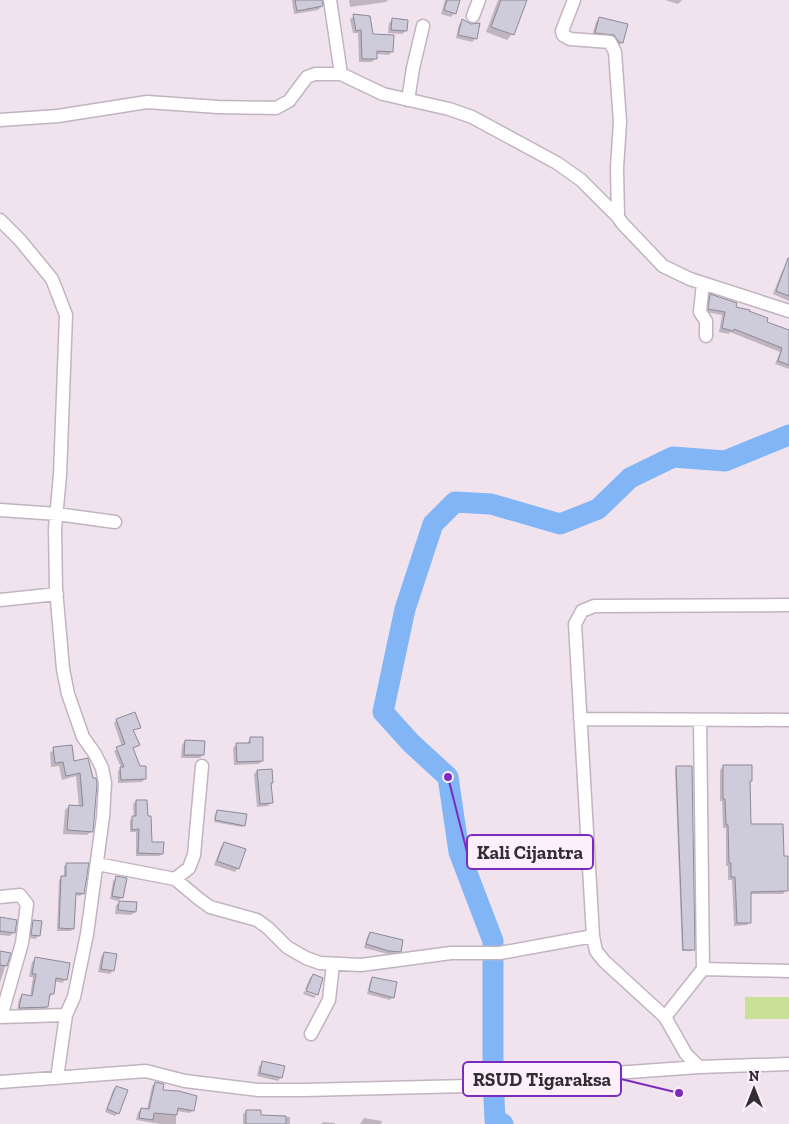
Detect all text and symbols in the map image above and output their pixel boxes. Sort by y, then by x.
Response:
callout: Kali Cijantra [467,835,593,869]
text: Kali Cijantra [477,841,584,864]
callout: RSUD Tigaraksa [463,1062,621,1096]
north arrow [729,1064,779,1114]
text: RSUD Tigaraksa [473,1068,612,1091]
text: N [749,1068,760,1085]

